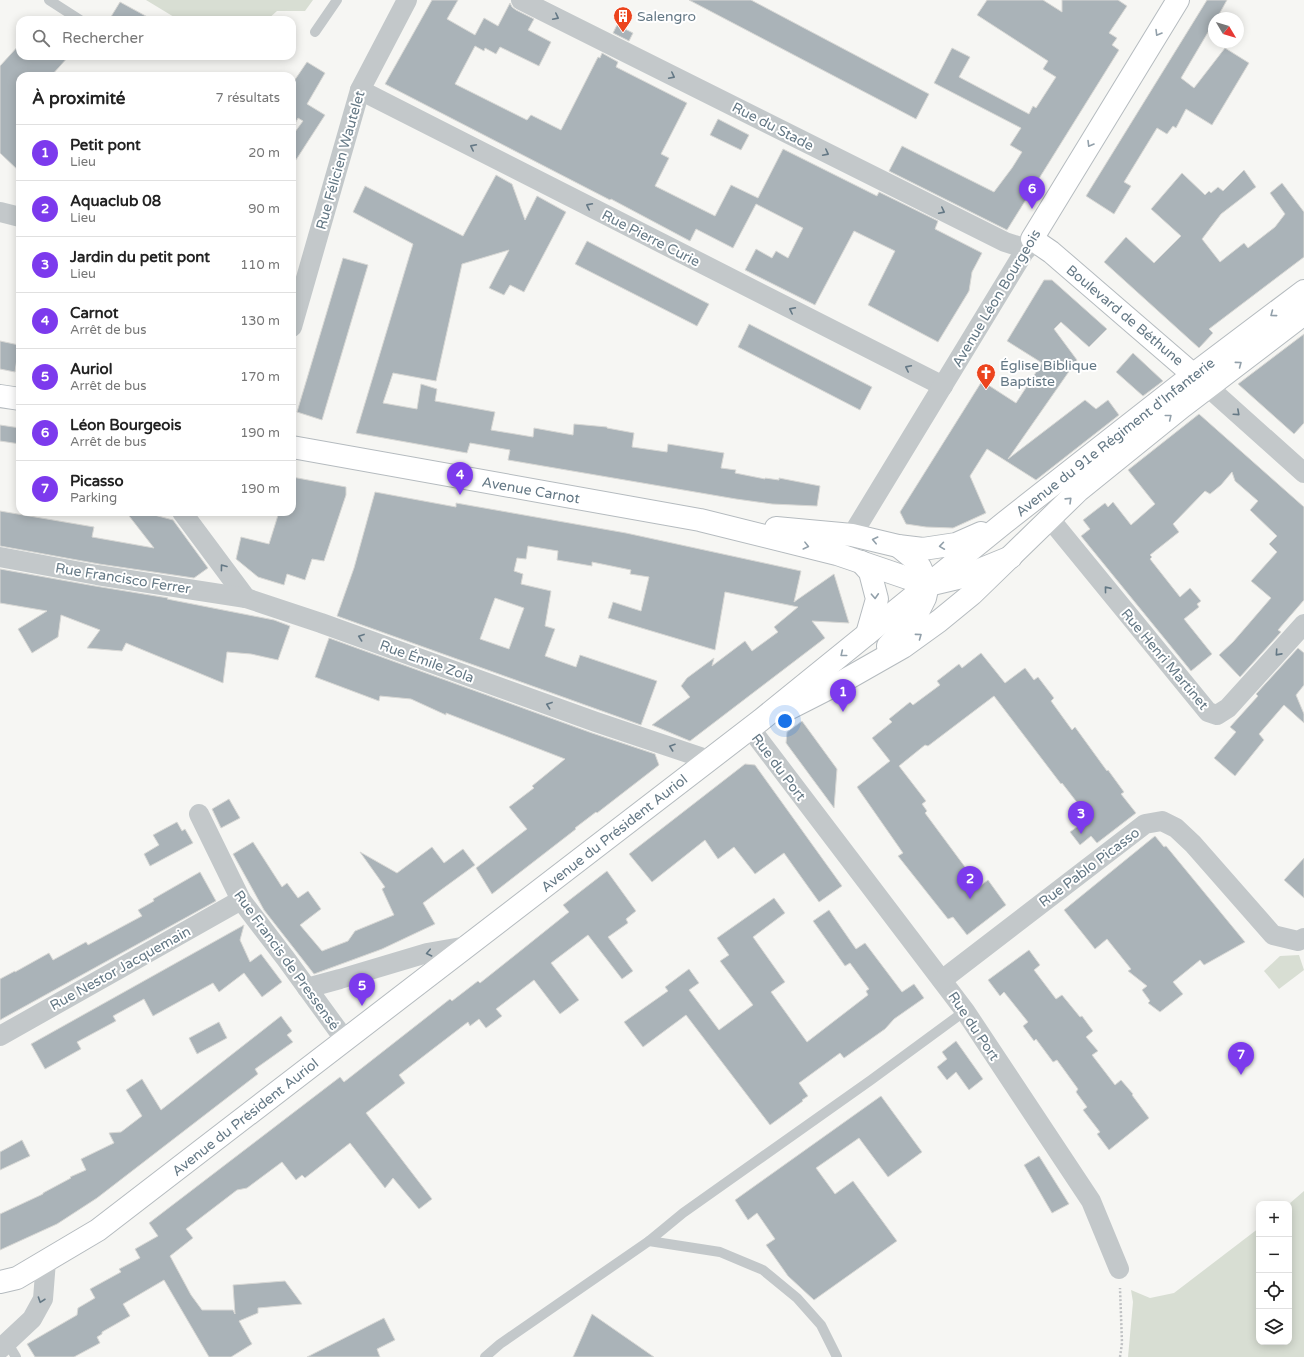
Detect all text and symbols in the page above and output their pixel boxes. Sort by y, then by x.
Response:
building icon: Salengro [612,5,634,33]
place label: Salengro [637,8,696,25]
north arrow [1208,12,1244,48]
one-way arrow [552,13,559,20]
search box [16,16,296,60]
icon: search [30,27,52,49]
text: Rechercher [62,29,144,47]
one-way arrow [1155,29,1162,36]
one-way arrow [668,71,676,79]
text: À proximité [32,88,125,109]
street label: Rue Félicien Wautelet [312,88,369,232]
text: 7 résultats [216,90,280,106]
street label: Rue du Stade [729,99,816,154]
text: Petit pont [70,136,141,154]
one-way arrow [1087,140,1095,147]
text: 1 [41,145,49,161]
text: 20 m [248,145,280,161]
one-way arrow [470,145,477,152]
one-way arrow [822,148,829,156]
text: Lieu [70,154,96,170]
pin: 6 [1019,176,1045,209]
text: Aquaclub 08 [70,192,161,210]
text: 2 [41,201,49,217]
text: 90 m [248,201,280,217]
one-way arrow [586,203,593,211]
street label: Rue Pierre Curie [599,206,703,271]
one-way arrow [938,206,946,214]
text: Lieu [70,210,96,226]
street label: Avenue Léon Bourgeois [949,226,1044,370]
text: Jardin du petit pont [70,248,210,266]
text: 3 [41,257,49,273]
text: 110 m [240,257,280,273]
street label: Boulevard de Béthune [1063,261,1187,369]
text: Lieu [70,266,96,282]
text: Carnot [70,304,119,322]
one-way arrow [789,307,797,314]
one-way arrow [1270,310,1277,317]
text: 4 [41,313,49,329]
text: 130 m [240,313,280,329]
text: Arrêt de bus [70,322,146,338]
street label: Avenue du 91e Régiment d'Infanterie [1012,354,1218,520]
place label: Église Biblique Baptiste [1000,357,1097,390]
text: Auriol [70,360,112,378]
one-way arrow [1235,361,1242,368]
church icon: Église Biblique Baptiste [975,362,997,390]
one-way arrow [905,366,912,373]
text: 5 [41,369,49,385]
text: 170 m [240,369,280,385]
text: Arrêt de bus [70,378,146,394]
one-way arrow [1232,409,1240,416]
one-way arrow [1165,415,1172,422]
text: Léon Bourgeois [70,416,181,434]
text: 6 [41,425,49,441]
text: 190 m [240,425,280,441]
text: Arrêt de bus [70,434,146,450]
pin: 4 [447,462,473,495]
text: Picasso [70,472,124,490]
street label: Avenue Carnot [481,474,582,508]
text: 7 [41,481,49,497]
text: 190 m [240,481,280,497]
text: Parking [70,490,117,506]
one-way arrow [1064,497,1072,505]
one-way arrow [872,537,879,545]
one-way arrow [939,541,945,550]
one-way arrow [803,542,809,550]
street label: Rue Francisco Ferrer [54,559,192,598]
one-way arrow [220,564,228,571]
one-way arrow [1105,587,1112,594]
one-way arrow [871,593,880,600]
street label: Rue Henri Martinet [1117,605,1212,714]
one-way arrow [914,633,921,640]
one-way arrow [357,634,364,642]
street label: Rue Émile Zola [377,637,476,686]
one-way arrow [1275,648,1283,656]
one-way arrow [840,649,847,656]
pin: 1 [830,679,856,712]
one-way arrow [546,701,553,710]
your location [775,711,795,731]
street label: Rue du Port [748,730,810,805]
one-way arrow [668,744,675,752]
street label: Avenue du Président Auriol [538,771,691,896]
pin: 3 [1068,801,1094,834]
street label: Rue Pablo Picasso [1036,824,1143,911]
pin: 2 [957,866,983,899]
street label: Rue Francis de Pressensé [230,887,343,1034]
street label: Rue Nestor Jacquemain [47,923,194,1014]
one-way arrow [426,949,432,957]
pin: 5 [349,973,375,1006]
street label: Rue du Port [944,989,1003,1065]
pin: 7 [1228,1042,1254,1075]
street label: Avenue du Président Auriol [169,1055,322,1180]
map controls [1256,1201,1292,1345]
button: + [1256,1201,1292,1237]
button: − [1256,1237,1292,1273]
button: locate [1256,1273,1292,1309]
one-way arrow [38,1296,46,1303]
button: layers [1256,1309,1292,1345]

